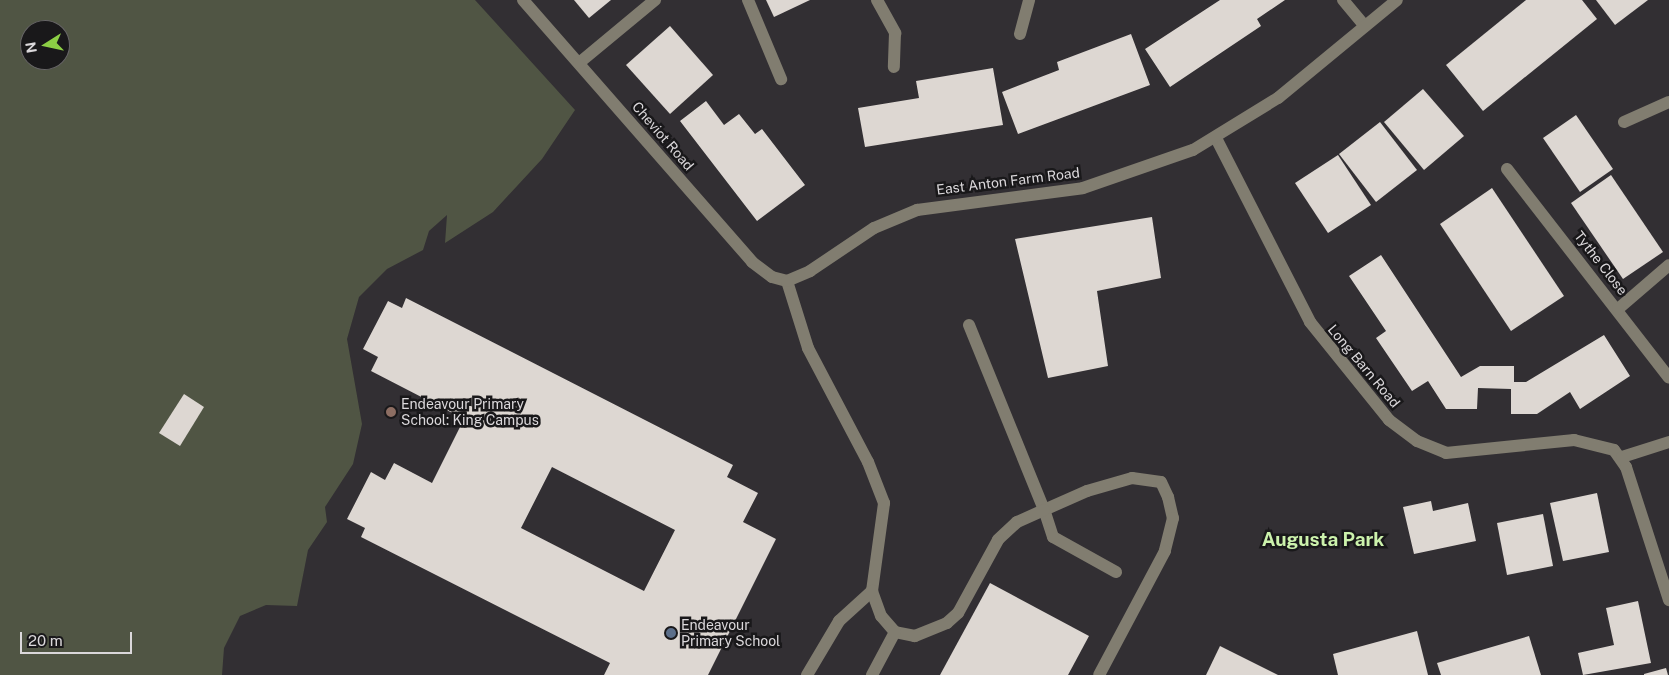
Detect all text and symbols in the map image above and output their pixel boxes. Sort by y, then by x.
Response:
north arrow [20,20,70,70]
text: N [22,41,40,54]
street label: Cheviot Road [629,98,697,174]
street label: East Anton Farm Road [935,164,1081,198]
street label: Tythe Close [1571,228,1631,298]
street label: Long Barn Road [1324,321,1404,411]
place label: Endeavour Primary School: King Campus [401,396,539,428]
marker: Endeavour Primary School: King Campus [385,406,397,418]
district label: Augusta Park [1262,529,1384,551]
place label: Endeavour Primary School [681,617,780,650]
scale bar [22,622,135,654]
marker: Endeavour Primary School [665,627,677,639]
text: 20 m [28,632,63,649]

